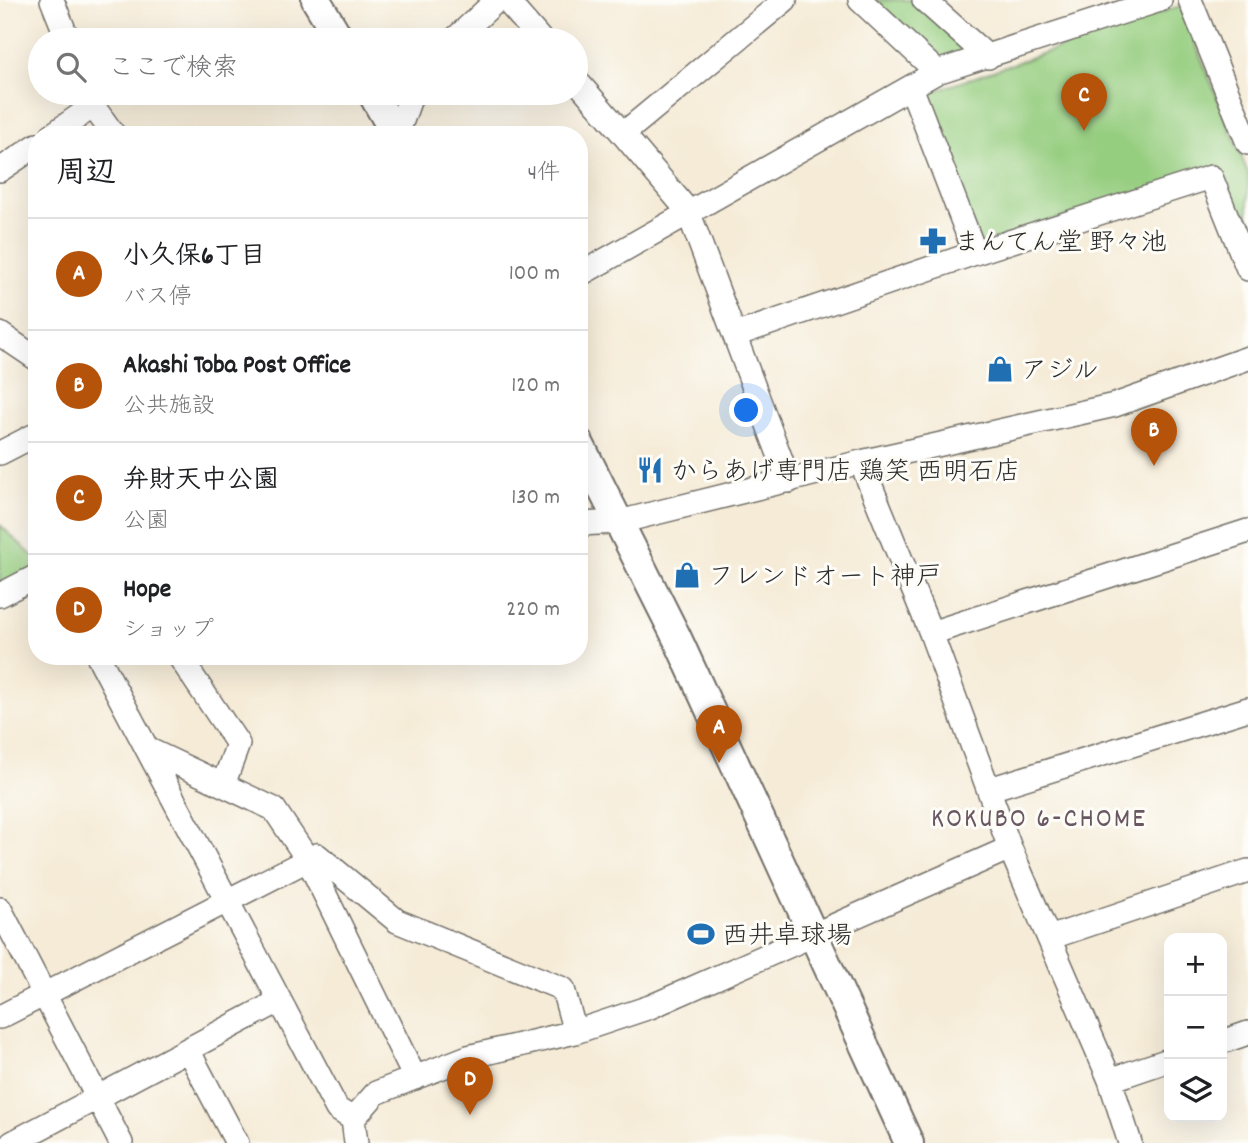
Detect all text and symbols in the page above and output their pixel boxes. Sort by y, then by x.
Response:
search box [28,28,588,105]
icon: search [52,48,90,86]
text: ここで検索 [108,51,238,88]
pin: C [1061,73,1107,131]
text: 周辺 [56,154,116,197]
text: 4件 [527,158,560,191]
pharmacy icon: まんてん堂 野々池 [918,226,948,256]
place label: まんてん堂 野々池 [954,226,1167,263]
text: 小久保6丁目 [123,239,266,276]
text: A [73,258,85,291]
text: 100 m [509,258,560,291]
text: バス停 [123,282,192,315]
text: Akashi Toba Post Office [123,348,351,385]
shop icon: アジル [985,354,1015,384]
place label: アジル [1021,354,1099,391]
text: B [74,370,84,403]
text: 120 m [511,370,560,403]
text: 公共施設 [123,391,215,424]
your location [729,393,763,427]
pin: B [1131,408,1177,466]
restaurant icon: からあげ専門店 鶏笑 西明石店 [635,455,665,485]
place label: からあげ専門店 鶏笑 西明石店 [671,455,1020,492]
text: 弁財天中公園 [123,463,279,500]
text: C [73,482,85,515]
text: 130 m [511,482,560,515]
text: 公園 [123,506,169,539]
shop icon: フレンドオート神戸 [672,560,702,590]
place label: フレンドオート神戸 [708,560,942,597]
text: Hope [123,572,171,609]
text: D [73,594,85,627]
text: 220 m [506,594,560,627]
text: ショップ [123,615,214,648]
pin: A [696,705,742,763]
district label: KOKUBO 6-CHOME [931,801,1147,841]
sports icon: 西井卓球場 [686,919,716,949]
place label: 西井卓球場 [722,919,852,956]
map controls [1164,933,1227,1122]
button: + [1164,933,1227,996]
button: − [1164,996,1227,1059]
pin: D [447,1057,493,1115]
button: layers [1164,1059,1227,1122]

